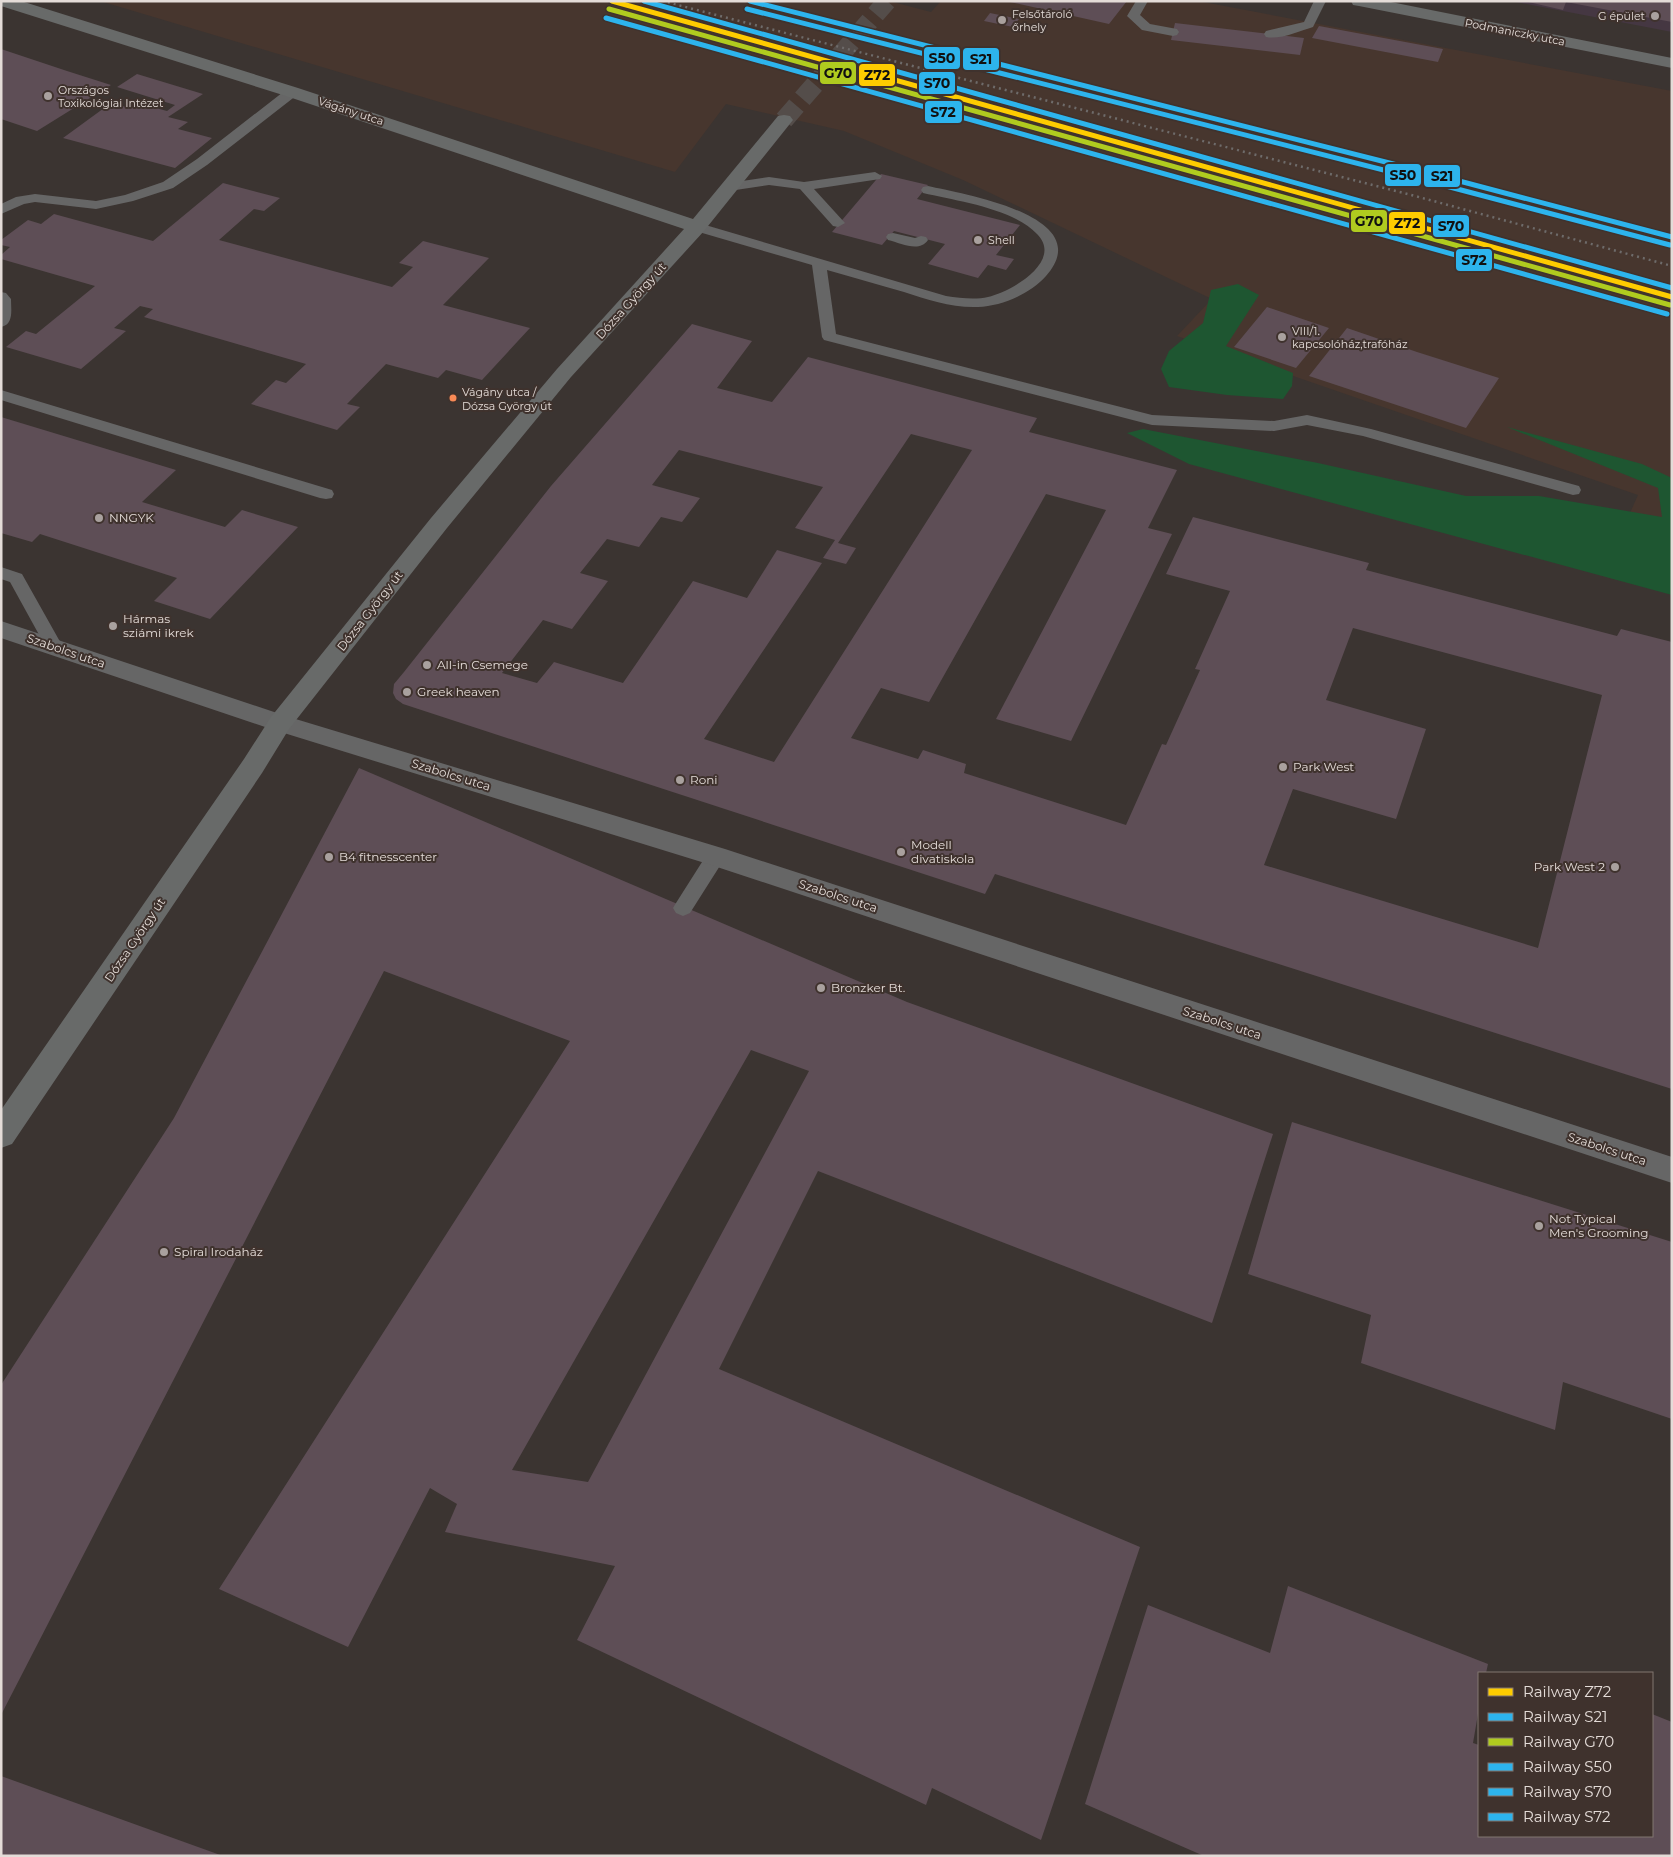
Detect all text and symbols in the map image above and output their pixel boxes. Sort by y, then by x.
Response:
place label: Felsőtároló őrhely [1012,7,1072,34]
place label: G épület [1598,9,1646,23]
marker: G épület [1649,10,1661,22]
marker: Felsőtároló őrhely [996,14,1008,26]
street label: Podmaniczky utca [1464,15,1566,49]
line badge: S50 [923,46,961,70]
line badge: S21 [962,47,1000,71]
text: S50 [929,49,955,67]
text: S21 [970,50,992,68]
line badge: G70 [819,61,857,85]
line badge: Z72 [858,63,896,87]
text: G70 [824,64,852,82]
text: Z72 [864,66,890,84]
line badge: S70 [918,71,956,95]
text: S70 [924,74,950,92]
place label: Országos Toxikológiai Intézet [58,83,164,110]
marker: Országos Toxikológiai Intézet [42,90,54,102]
street label: Vágány utca [317,94,385,128]
line badge: S72 [924,100,963,124]
text: S72 [930,103,956,121]
line badge: S50 [1384,163,1422,187]
line badge: S21 [1423,164,1461,188]
text: S50 [1390,166,1416,184]
text: S21 [1431,167,1453,185]
line badge: G70 [1350,209,1388,233]
line badge: Z72 [1388,211,1426,235]
text: G70 [1355,212,1383,230]
text: Z72 [1394,214,1420,232]
line badge: S70 [1432,214,1470,238]
text: S70 [1438,217,1464,235]
place label: Shell [988,233,1015,247]
marker: Shell [972,234,984,246]
line badge: S72 [1455,248,1493,272]
text: S72 [1461,251,1487,269]
street label: Dózsa György út [592,259,669,342]
place label: VIII/1. kapcsolóház,trafóház [1292,324,1408,351]
marker: VIII/1. kapcsolóház,trafóház [1276,331,1288,343]
place label: Vágány utca / Dózsa György út [462,385,552,413]
marker: Vágány utca / Dózsa György út [448,393,458,403]
place label: NNGYK [109,510,154,525]
marker: NNGYK [93,512,105,524]
street label: Dózsa György út [334,567,406,654]
place label: Hármas sziámi ikrek [123,611,195,640]
marker: Hármas sziámi ikrek [107,620,119,632]
street label: Szabolcs utca [25,630,107,671]
place label: All-in Csemege [437,657,528,672]
marker: All-in Csemege [421,659,433,671]
place label: Greek heaven [417,684,500,699]
marker: Greek heaven [401,686,413,698]
street label: Szabolcs utca [410,755,492,794]
place label: Park West [1293,759,1354,774]
marker: Park West [1277,761,1289,773]
place label: Roni [690,772,718,787]
marker: Roni [674,774,686,786]
place label: Modell divatiskola [911,837,974,866]
marker: Modell divatiskola [895,846,907,858]
place label: B4 fitnesscenter [339,849,437,864]
marker: B4 fitnesscenter [323,851,335,863]
place label: Park West 2 [1534,859,1605,874]
marker: Park West 2 [1609,861,1621,873]
street label: Szabolcs utca [797,876,879,915]
street label: Dózsa György út [101,895,168,985]
place label: Bronzker Bt. [831,980,905,995]
marker: Bronzker Bt. [815,982,827,994]
street label: Szabolcs utca [1181,1003,1263,1042]
street label: Szabolcs utca [1566,1129,1648,1168]
place label: Not Typical Men's Grooming [1549,1211,1649,1240]
marker: Not Typical Men's Grooming [1533,1220,1545,1232]
place label: Spiral Irodaház [174,1244,263,1259]
marker: Spiral Irodaház [158,1246,170,1258]
legend [1478,1672,1653,1837]
text: Railway Z72 [1523,1682,1611,1701]
text: Railway S21 [1523,1707,1607,1726]
text: Railway G70 [1523,1732,1614,1751]
text: Railway S50 [1523,1757,1612,1776]
text: Railway S70 [1523,1782,1612,1801]
text: Railway S72 [1523,1807,1611,1826]

